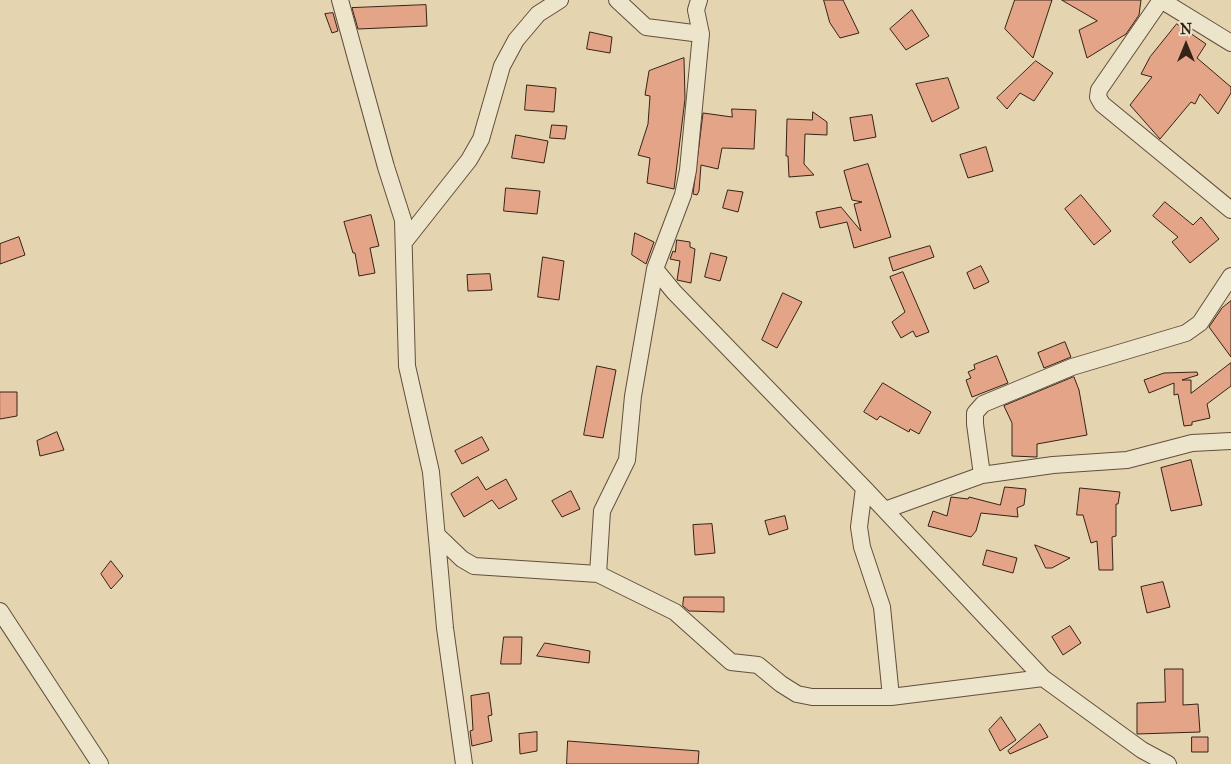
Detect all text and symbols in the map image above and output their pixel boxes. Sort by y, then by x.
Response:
north arrow [1161,20,1211,70]
text: N [1180,21,1192,38]

